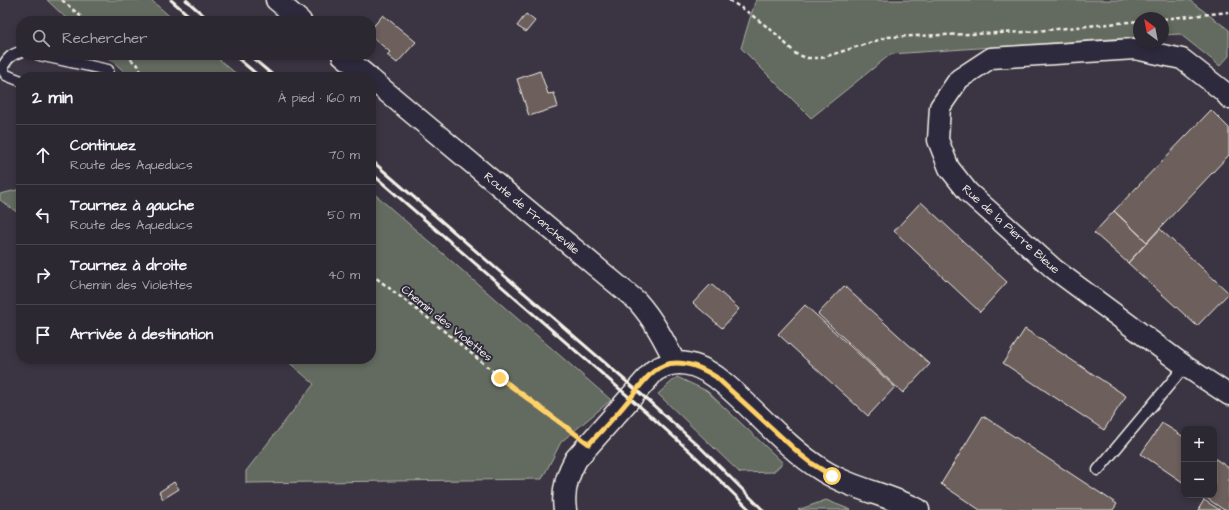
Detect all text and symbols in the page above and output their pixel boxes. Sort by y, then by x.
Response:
north arrow [1133,12,1169,48]
search box [16,16,376,60]
icon: search [30,27,52,49]
text: Rechercher [62,28,147,49]
text: 2 min [32,86,73,110]
text: À pied · 160 m [278,89,360,107]
text: Continuez [70,135,136,156]
icon: ahead [32,144,54,166]
text: 70 m [328,146,360,164]
text: Route des Aqueducs [70,156,193,174]
street label: Route de Francheville [480,168,584,259]
street label: Rue de la Pierre Bleue [958,181,1064,278]
text: Tournez à gauche [70,195,194,216]
icon: left [32,204,54,226]
text: 50 m [327,206,360,224]
text: Route des Aqueducs [70,216,193,234]
text: Tournez à droite [70,255,187,276]
icon: right [32,264,54,286]
text: 40 m [328,266,360,284]
text: Chemin des Violettes [70,276,192,294]
street label: Chemin des Violettes [397,281,496,366]
icon: arrive [32,324,54,346]
text: Arrivée à destination [70,324,213,345]
route end [491,369,509,387]
map controls [1181,426,1217,498]
button: + [1181,426,1217,462]
button: − [1181,462,1217,498]
route start [823,467,841,485]

